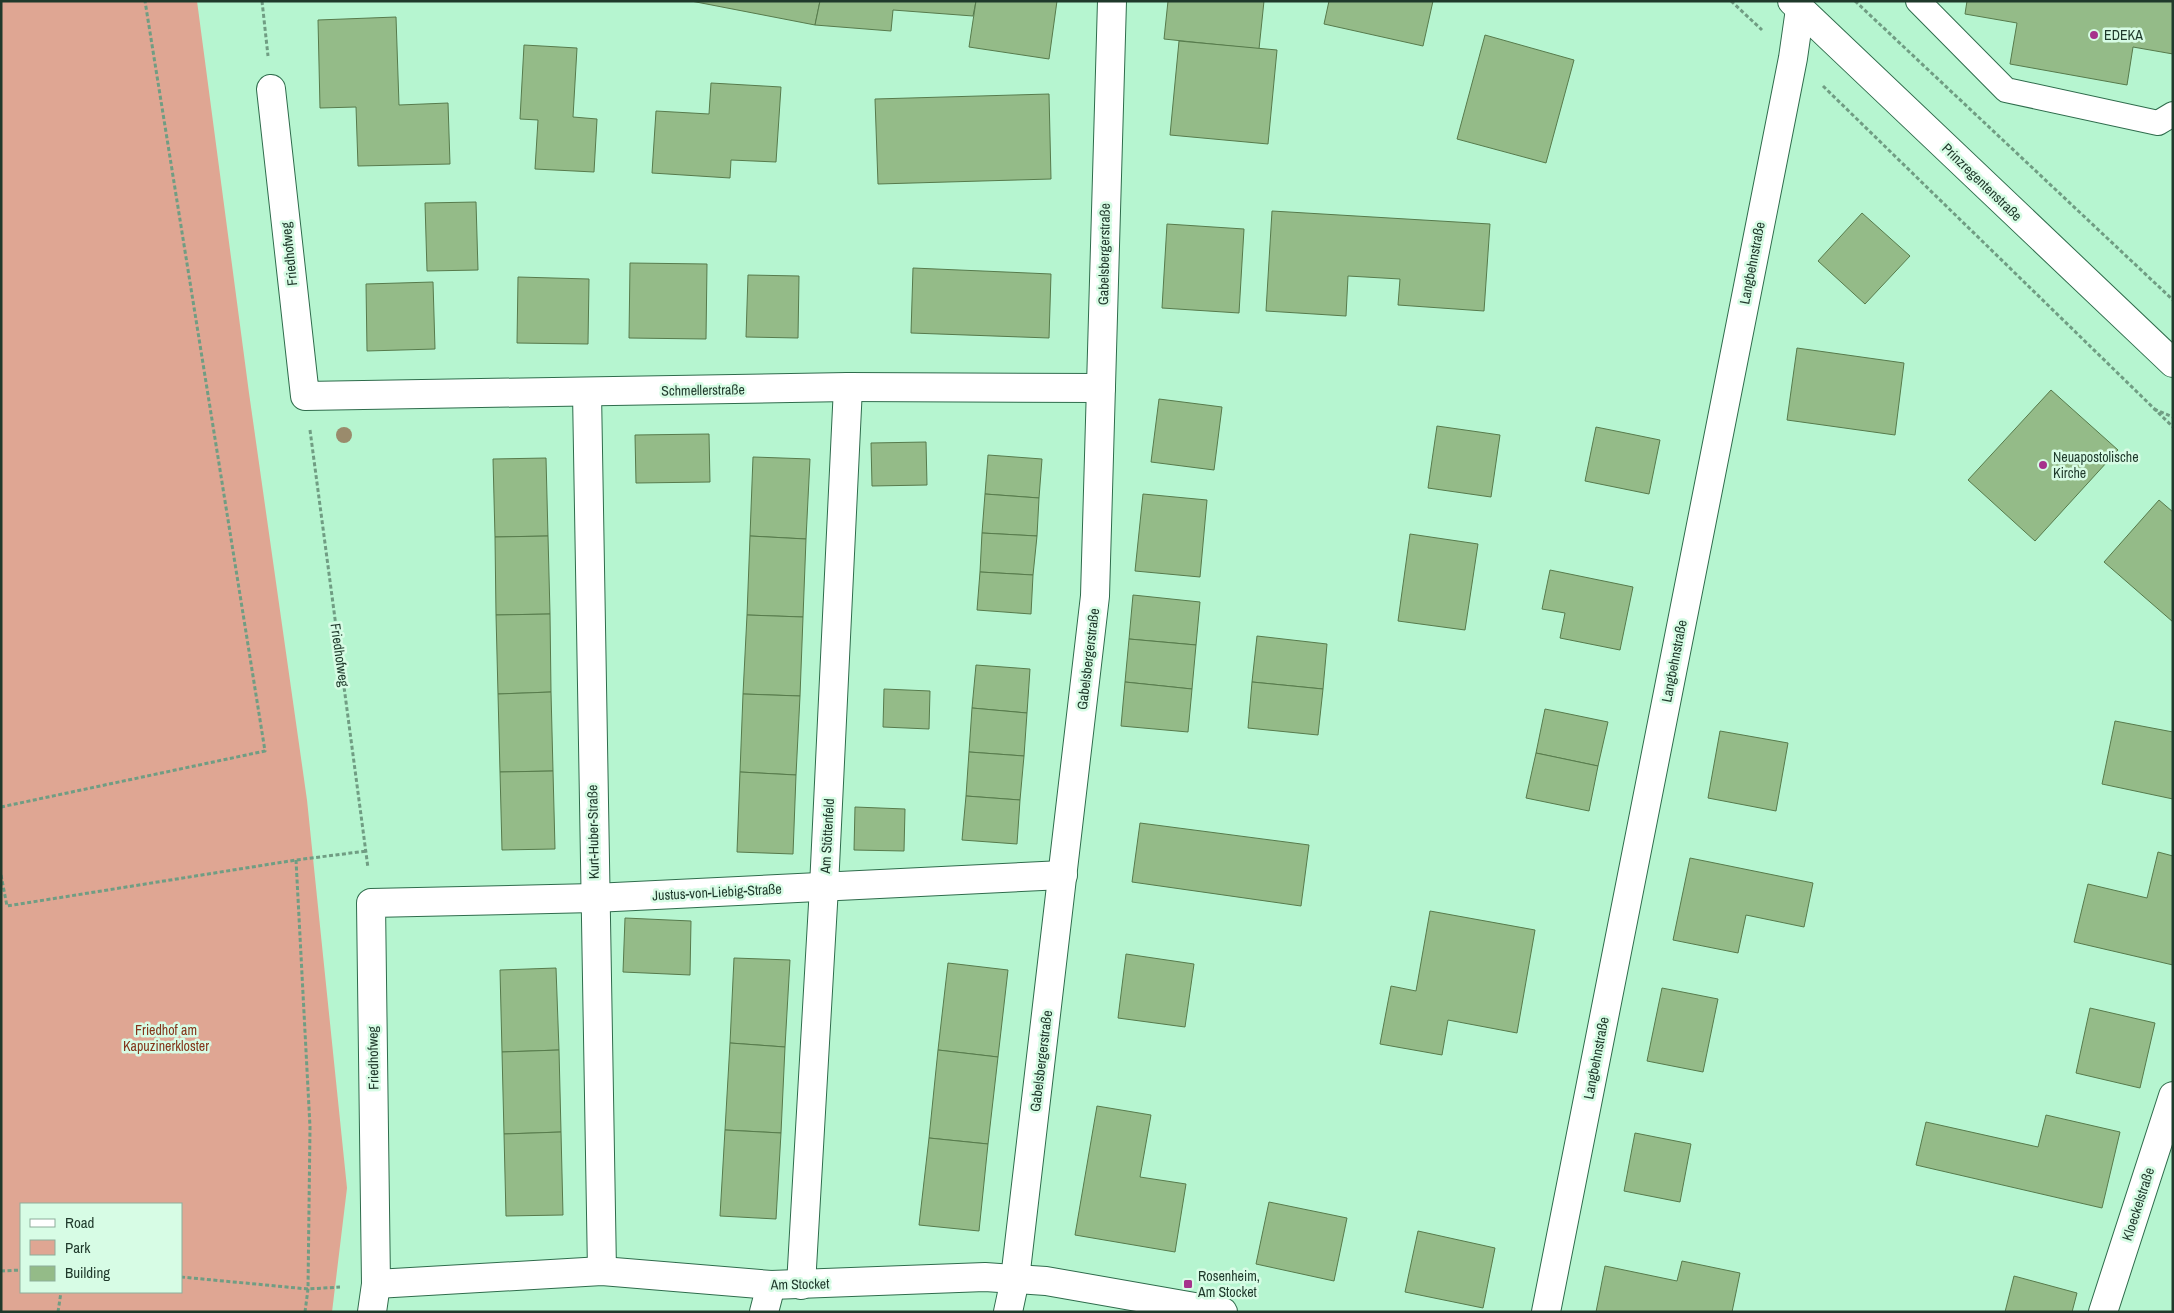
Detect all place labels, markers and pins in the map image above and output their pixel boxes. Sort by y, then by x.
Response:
place label: EDEKA [2104,26,2143,44]
marker: EDEKA [2088,29,2100,41]
place label: Neuapostolische Kirche [2053,448,2139,482]
marker: Neuapostolische Kirche [2037,459,2049,471]
place label: Rosenheim, Am Stocket [1197,1267,1260,1301]
marker: Rosenheim, Am Stocket [1182,1278,1194,1290]

